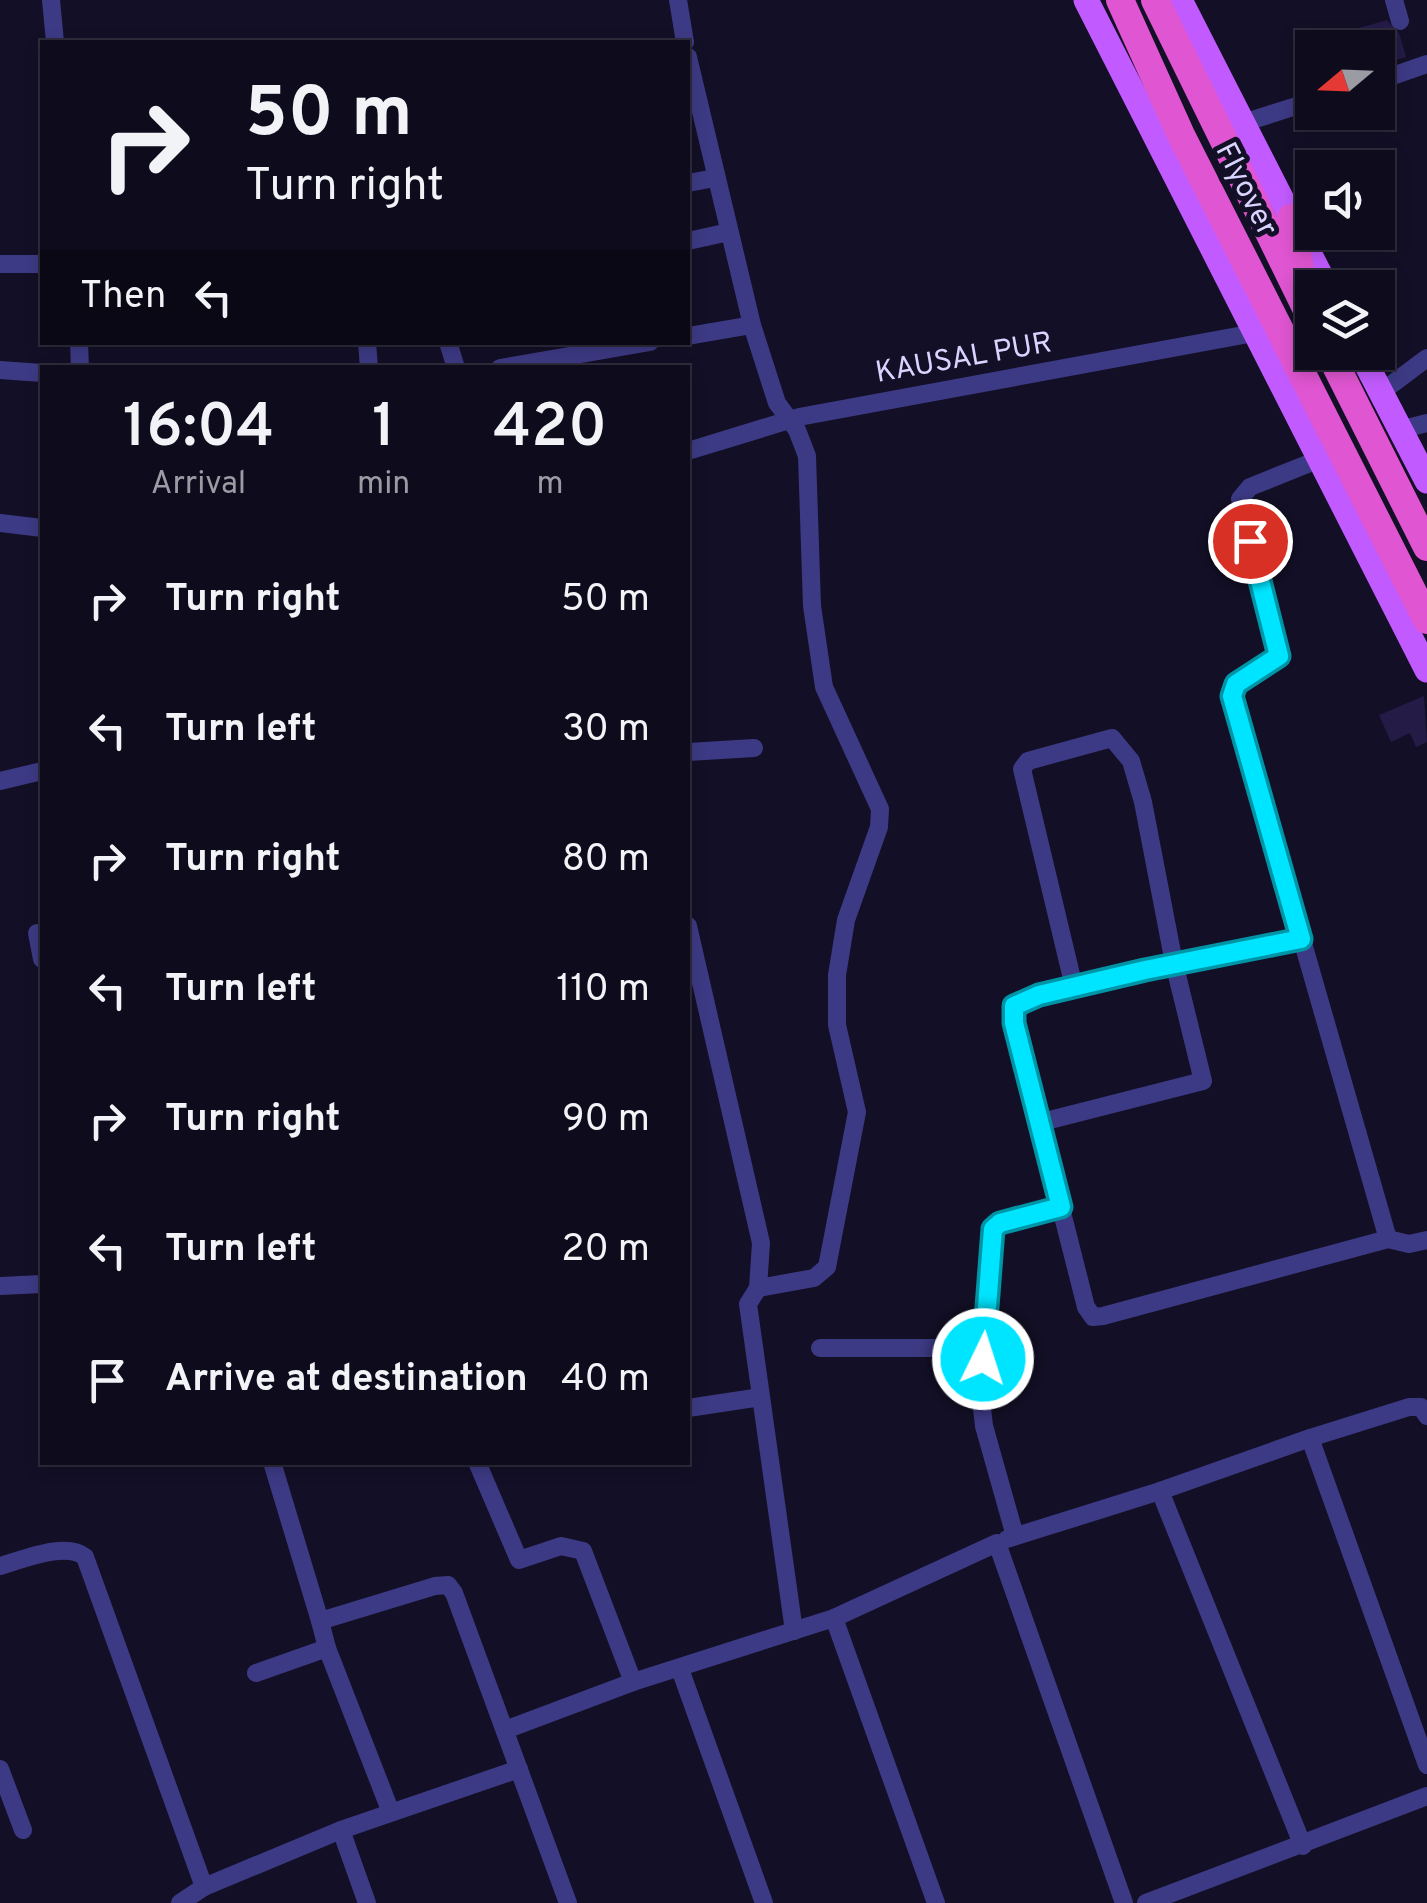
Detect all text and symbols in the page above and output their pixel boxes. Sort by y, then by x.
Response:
north arrow [1295,30,1395,130]
map controls [1295,30,1395,370]
text: 50 m [245,72,412,161]
icon: right [80,80,210,210]
street label: Flyover [1206,137,1284,243]
button: sound [1295,150,1395,250]
text: Turn right [245,159,444,216]
icon: left [186,270,241,325]
button: layers [1295,270,1395,370]
text: Then [80,273,166,322]
street label: KAUSAL PUR [873,325,1055,393]
text: 16:04 [123,392,274,468]
text: 1 [372,392,395,468]
text: 420 [493,392,607,468]
text: Arrival [151,465,246,505]
text: min [357,465,410,505]
text: m [537,465,564,505]
pin [1208,499,1293,584]
icon: arrive [1223,514,1278,569]
icon: right [80,573,135,628]
text: Turn right [165,576,340,625]
text: 50 m [561,576,650,625]
icon: left [80,703,135,758]
text: Turn left [165,706,317,755]
text: 30 m [562,706,650,755]
icon: right [80,833,135,888]
text: Turn right [165,836,340,885]
text: 80 m [562,836,650,885]
icon: left [80,963,135,1018]
text: Turn left [165,966,317,1015]
text: 110 m [556,966,650,1015]
icon: right [80,1093,135,1148]
text: Turn right [165,1096,340,1145]
text: 90 m [562,1096,650,1145]
icon: left [80,1223,135,1278]
text: Turn left [165,1226,317,1275]
text: 20 m [561,1226,650,1275]
position arrow [931,1307,1035,1411]
icon: arrive [80,1353,135,1408]
text: Arrive at destination [165,1356,528,1405]
text: 40 m [561,1356,650,1405]

